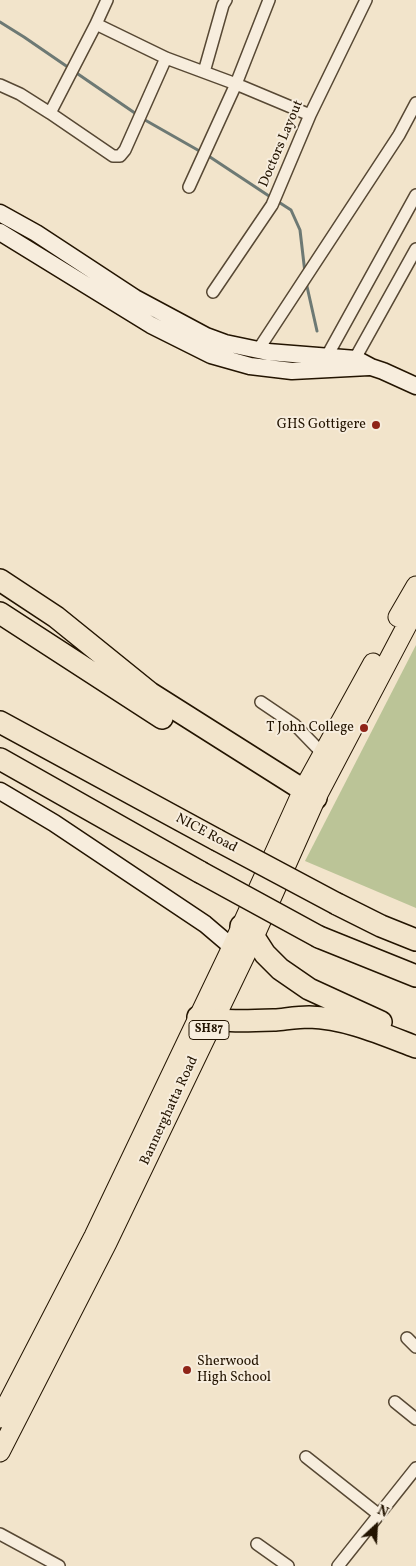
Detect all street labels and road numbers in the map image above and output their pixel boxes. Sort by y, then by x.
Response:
street label: Doctors Layout [256,98,308,190]
street label: NICE Road [172,811,240,857]
road number: SH87 [189,1020,229,1040]
street label: Bannerghatta Road [137,1054,203,1168]

